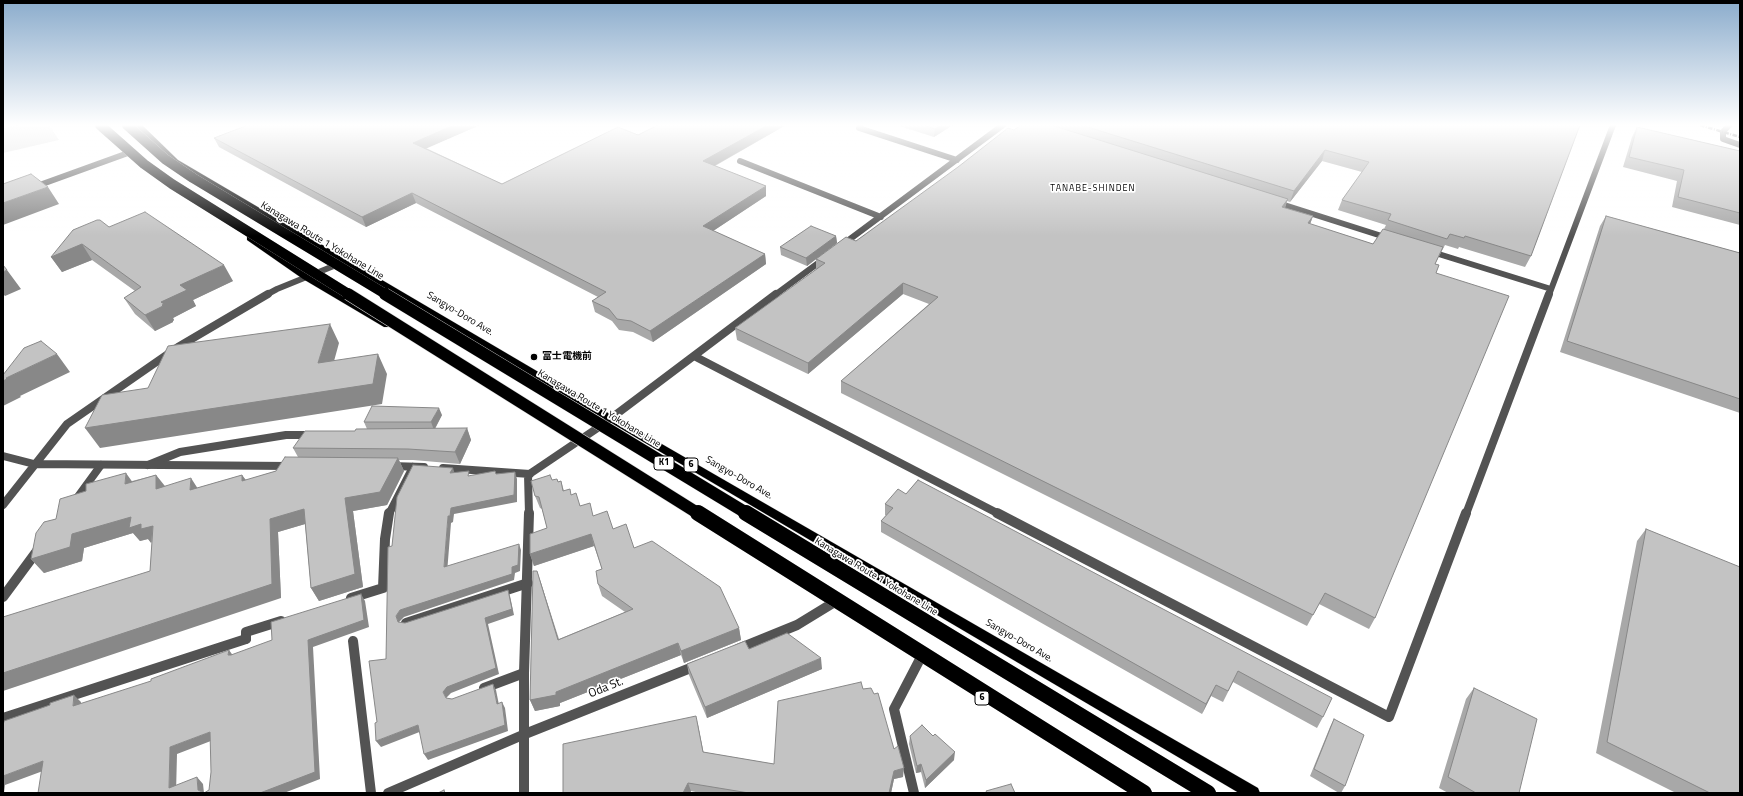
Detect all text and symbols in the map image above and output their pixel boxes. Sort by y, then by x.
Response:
district label: TANABE-SHINDEN [1050,184,1136,194]
street label: Kanagawa Route 1 Yokohane Line [258,199,386,283]
street label: Sangyo-Doro Ave. [425,289,495,339]
place label: 富士電機前 [542,351,592,363]
marker: 富士電機前 [529,352,539,362]
street label: Kanagawa Route 1 Yokohane Line [535,367,663,451]
street label: Sangyo-Doro Ave. [703,454,775,502]
road number: K1 [654,456,674,470]
road number: 6 [684,458,698,472]
street label: Kanagawa Route 1 Yokohane Line [812,535,940,619]
street label: Sangyo-Doro Ave. [983,617,1055,665]
street label: Oda St. [587,675,625,701]
road number: 6 [975,691,989,705]

